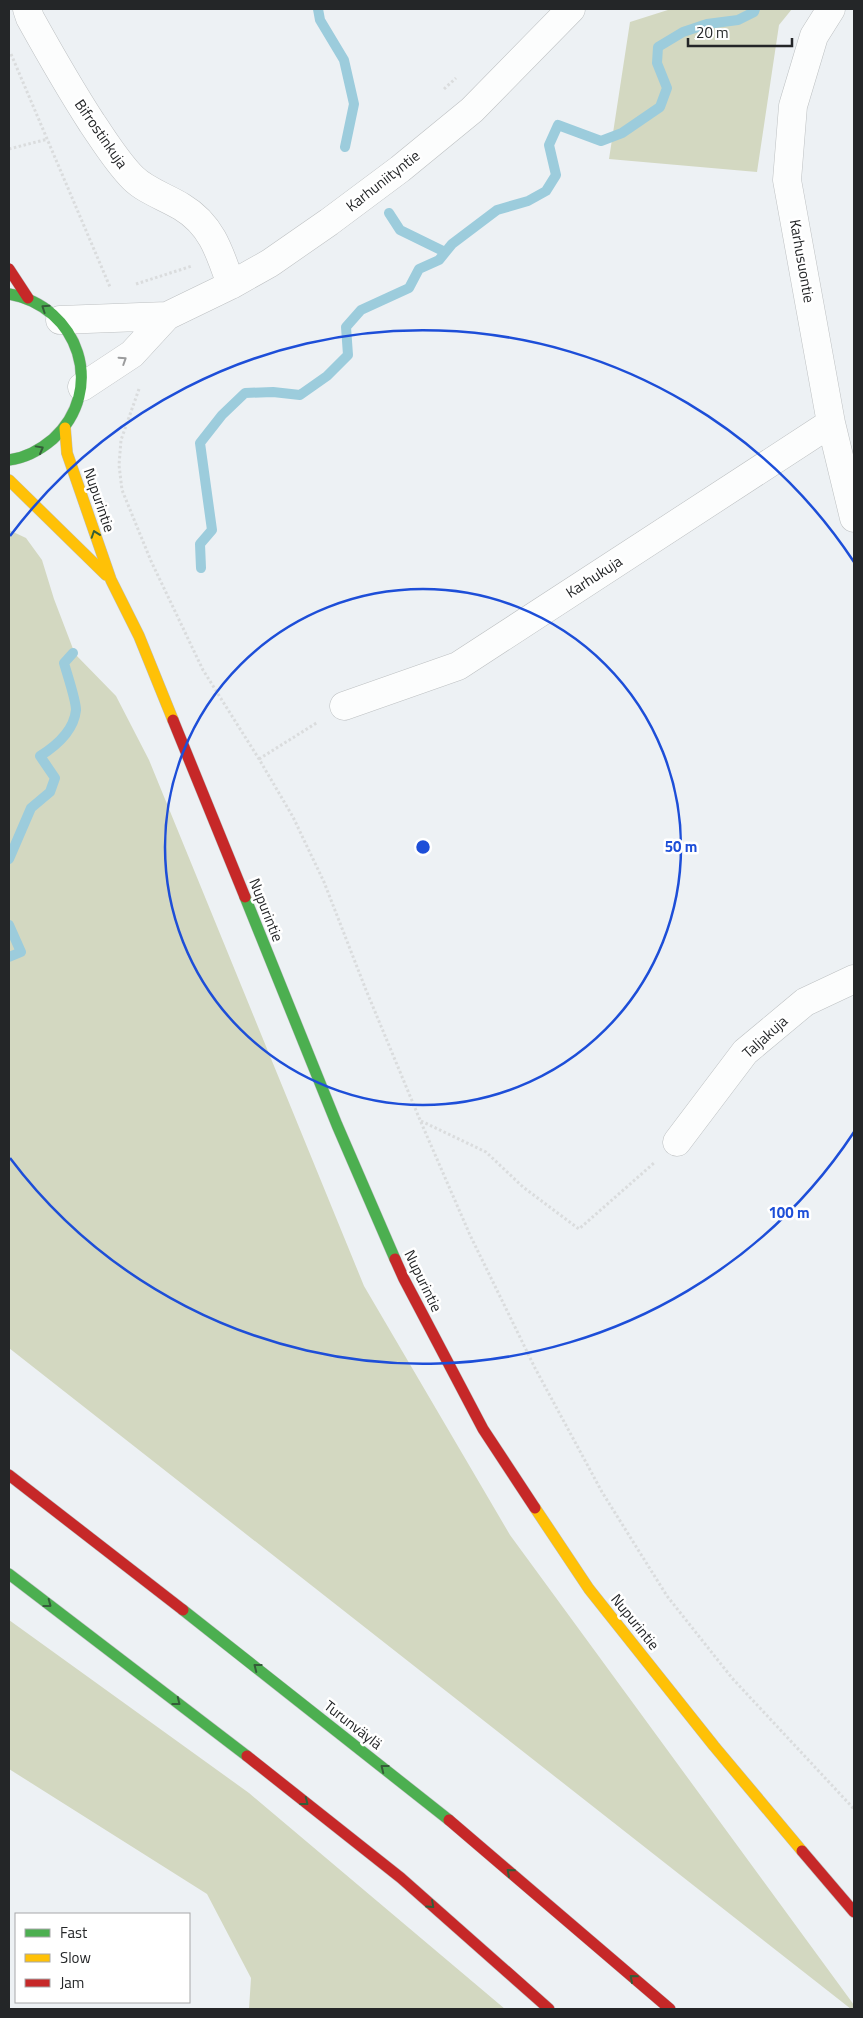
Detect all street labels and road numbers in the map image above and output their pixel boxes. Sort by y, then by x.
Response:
street label: Bifrostinkuja [69,94,134,173]
street label: Karhuniityntie [341,144,425,217]
street label: Karhusuontie [784,217,821,304]
street label: Nupurintie [78,465,121,535]
street label: Karhukuja [561,549,627,603]
street label: Nupurintie [243,875,290,945]
street label: Taljakuja [737,1010,793,1063]
street label: Nupurintie [399,1246,448,1316]
street label: Nupurintie [605,1589,665,1655]
street label: Turunväylä [319,1694,388,1755]

